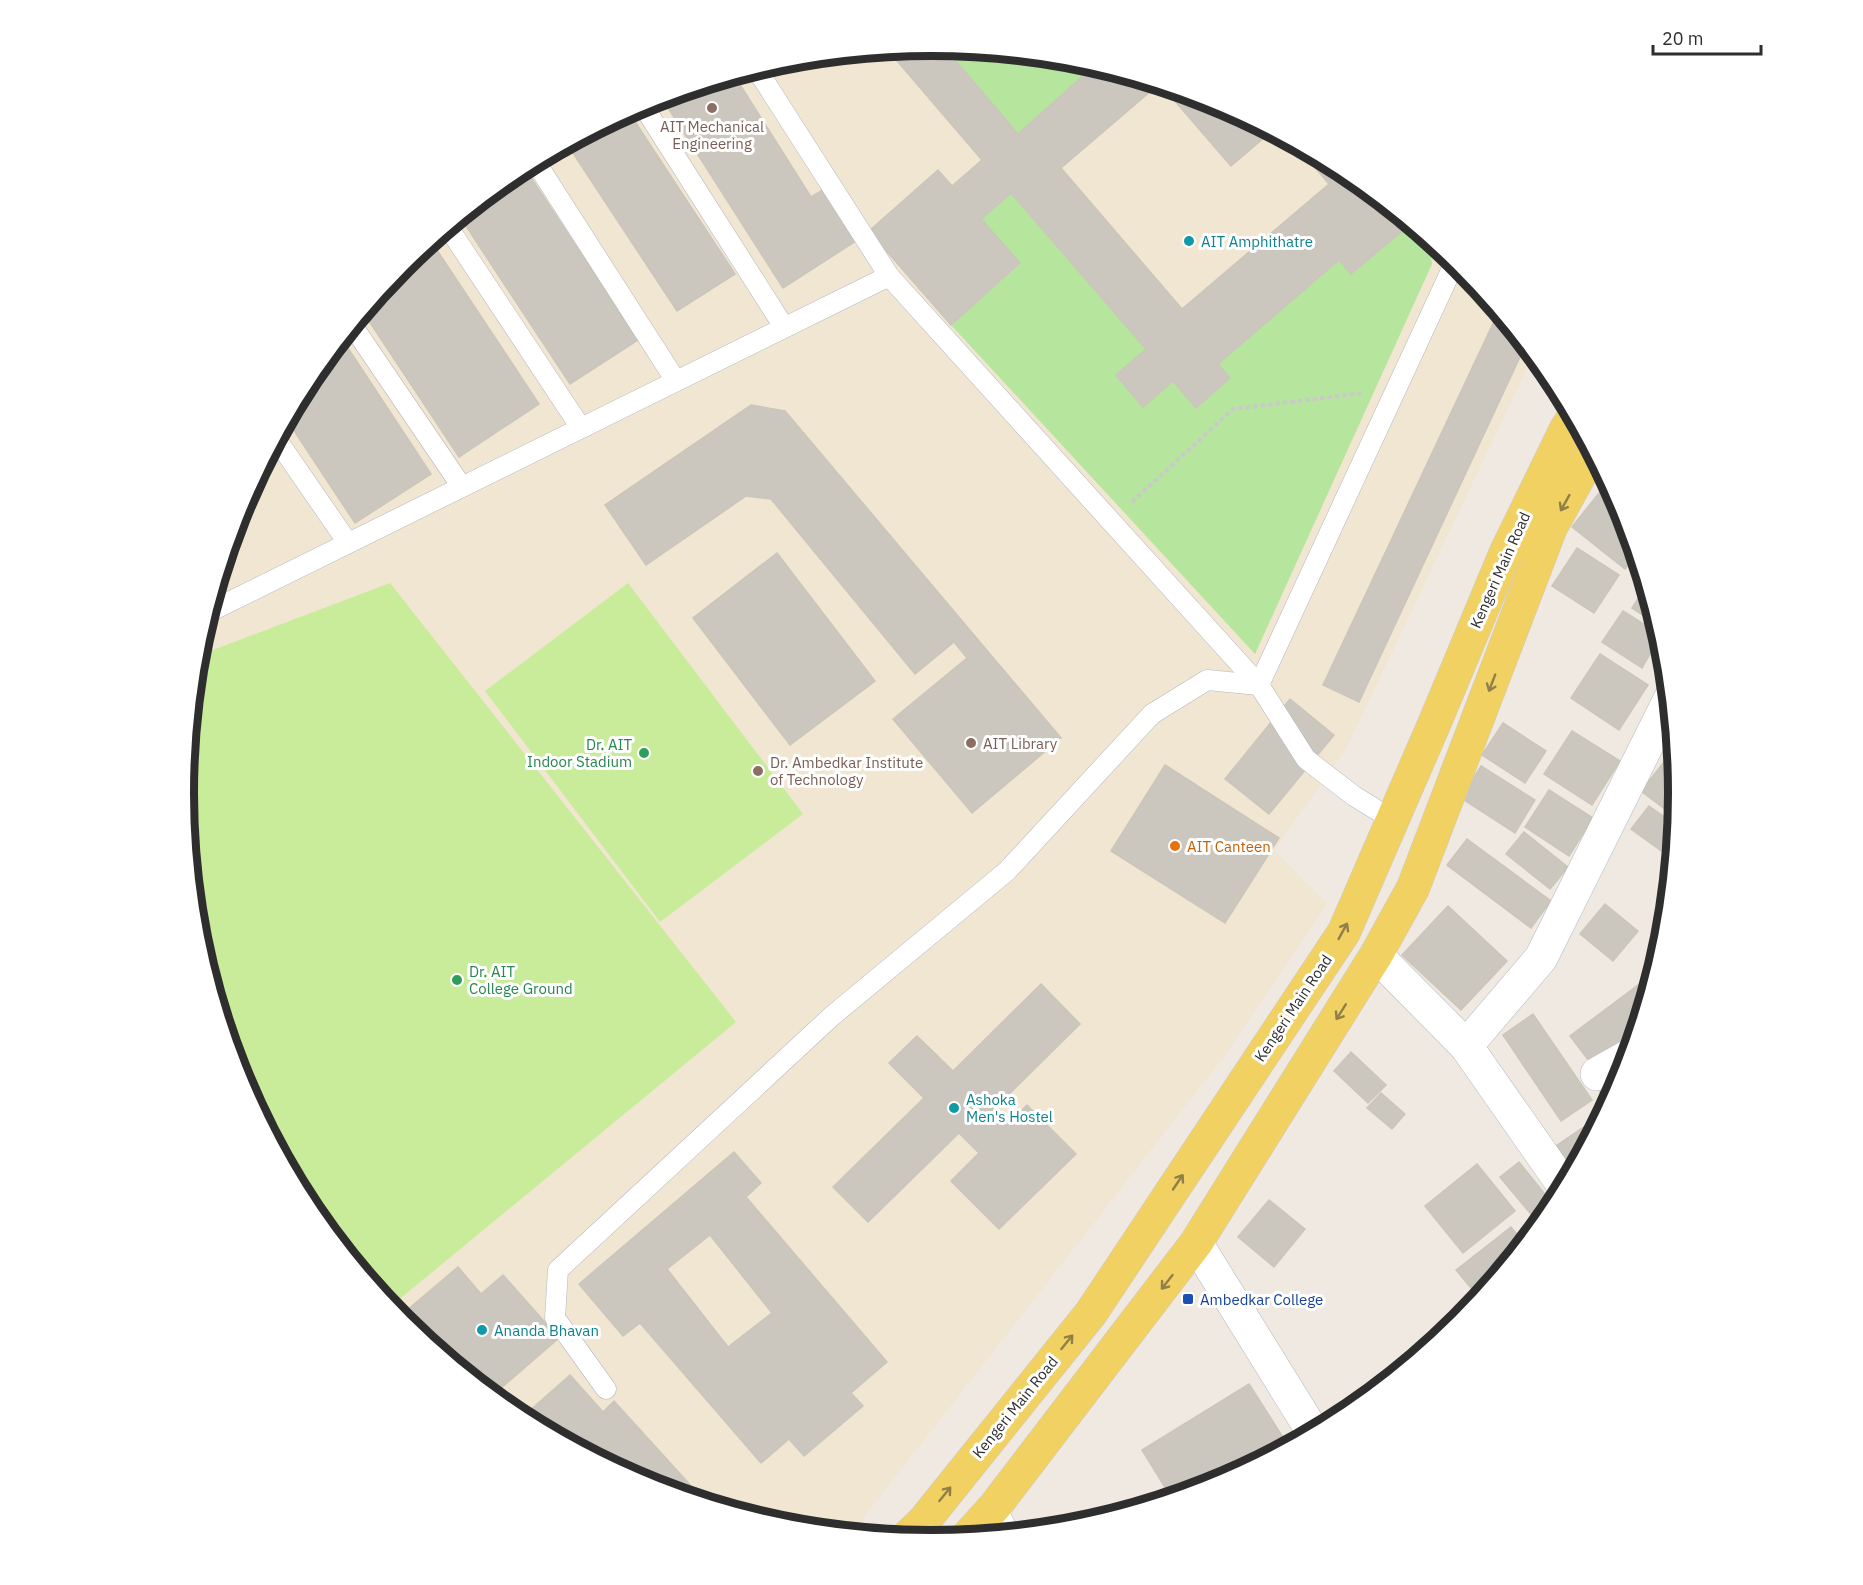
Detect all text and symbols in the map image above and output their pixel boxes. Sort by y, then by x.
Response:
scale bar [1653,18,1761,56]
text: 20 m [1662,27,1704,50]
marker: AIT Mechanical Engineering [705,101,719,115]
place label: AIT Mechanical Engineering [660,117,764,153]
place label: AIT Amphithatre [1201,232,1313,251]
marker: AIT Amphithatre [1182,234,1196,248]
one-way arrow [1559,493,1570,511]
street label: Kengeri Main Road [1466,509,1534,631]
one-way arrow [1485,673,1496,692]
place label: AIT Library [983,734,1058,753]
place label: Dr. AIT Indoor Stadium [527,735,632,771]
marker: AIT Library [964,736,978,750]
marker: Dr. AIT Indoor Stadium [637,746,651,760]
place label: Dr. Ambedkar Institute of Technology [770,753,923,789]
marker: Dr. Ambedkar Institute of Technology [751,764,765,778]
place label: AIT Canteen [1187,837,1271,856]
marker: AIT Canteen [1168,839,1182,853]
one-way arrow [1337,923,1349,940]
street label: Kengeri Main Road [1250,951,1336,1065]
place label: Dr. AIT College Ground [469,962,573,998]
marker: Dr. AIT College Ground [450,973,464,987]
one-way arrow [1334,1003,1346,1020]
place label: Ashoka Men's Hostel [966,1090,1053,1126]
marker: Ashoka Men's Hostel [947,1101,961,1115]
one-way arrow [1172,1174,1184,1190]
one-way arrow [1160,1273,1173,1289]
place label: Ambedkar College [1200,1290,1323,1309]
marker: Ambedkar College [1181,1292,1195,1306]
place label: Ananda Bhavan [494,1321,599,1340]
marker: Ananda Bhavan [475,1323,489,1337]
one-way arrow [1061,1334,1074,1350]
street label: Kengeri Main Road [968,1352,1062,1462]
one-way arrow [939,1486,952,1502]

